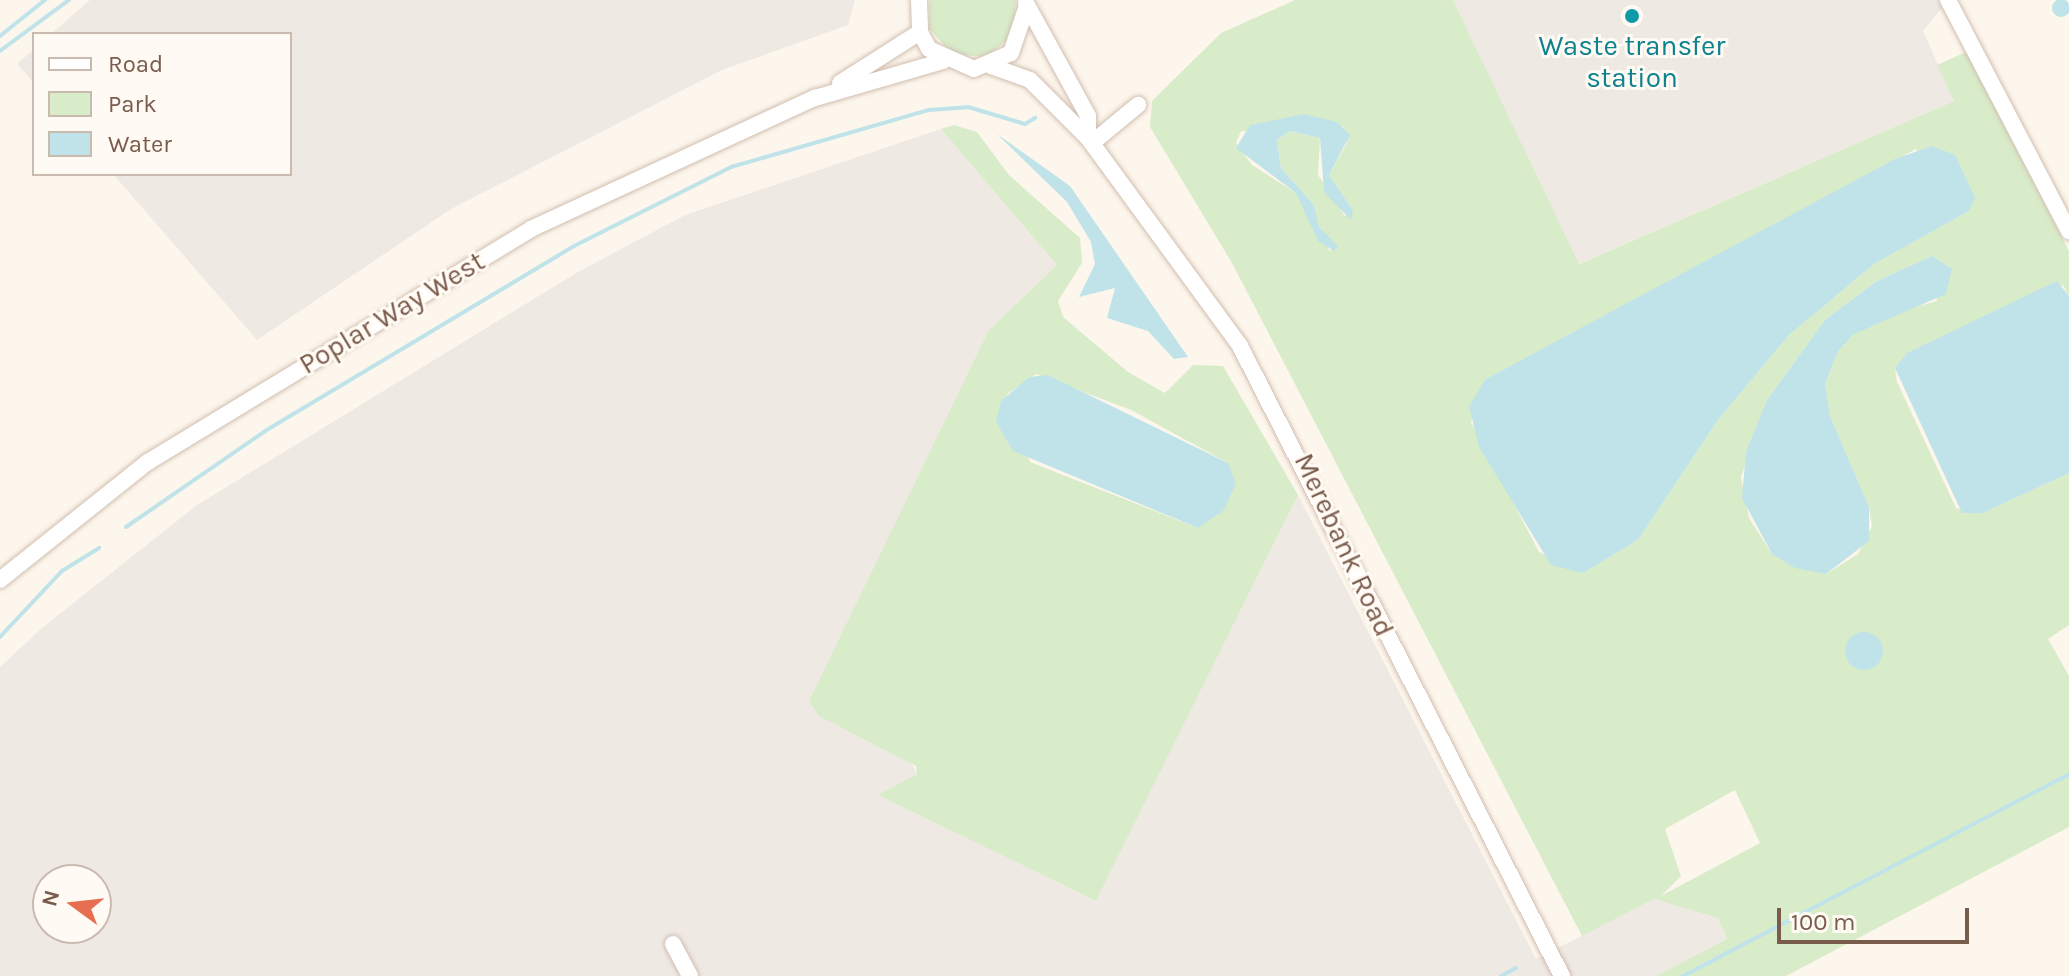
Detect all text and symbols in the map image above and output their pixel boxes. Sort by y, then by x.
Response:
marker: Waste transfer station [1623,7,1641,25]
place label: Waste transfer station [1539,29,1725,95]
legend [32,32,292,176]
text: Road [108,50,163,78]
text: Park [108,90,157,118]
text: Water [108,130,172,158]
street label: Poplar Way West [293,244,491,382]
street label: Merebank Road [1287,448,1401,642]
north arrow [32,864,112,944]
text: N [36,887,65,909]
scale bar [1781,892,1973,942]
text: 100 m [1791,908,1856,936]

